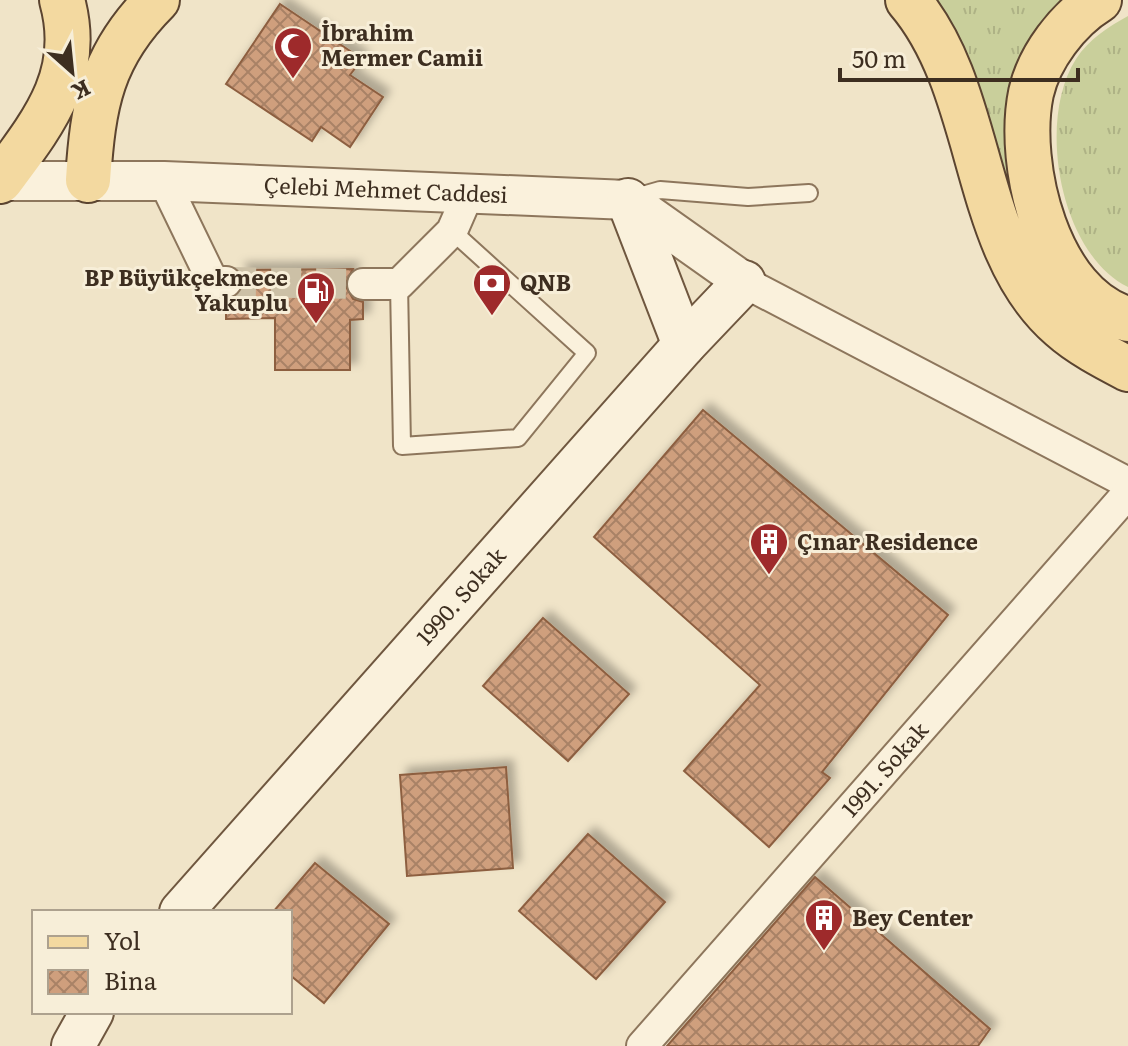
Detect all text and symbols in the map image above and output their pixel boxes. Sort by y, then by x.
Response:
place label: İbrahim Mermer Camii [321,15,483,73]
mosque icon: İbrahim Mermer Camii [272,25,314,80]
north arrow [32,32,112,112]
scale bar [840,32,1078,82]
text: 50 m [852,40,906,75]
text: K [66,73,97,110]
street label: Çelebi Mehmet Caddesi [263,167,508,210]
place label: BP Büyükçekmece Yakuplu [84,260,288,318]
bank icon: QNB [471,262,513,317]
place label: QNB [520,265,571,298]
fuel station icon: BP Büyükçekmece Yakuplu [295,270,337,325]
building icon: Çınar Residence [748,521,790,576]
place label: Çınar Residence [797,524,978,557]
street label: 1990. Sokak [407,539,513,651]
street label: 1991. Sokak [833,713,935,823]
building icon: Bey Center [803,897,845,952]
place label: Bey Center [852,900,973,933]
legend [32,910,292,1014]
text: Yol [104,922,141,957]
text: Bina [104,962,157,997]

